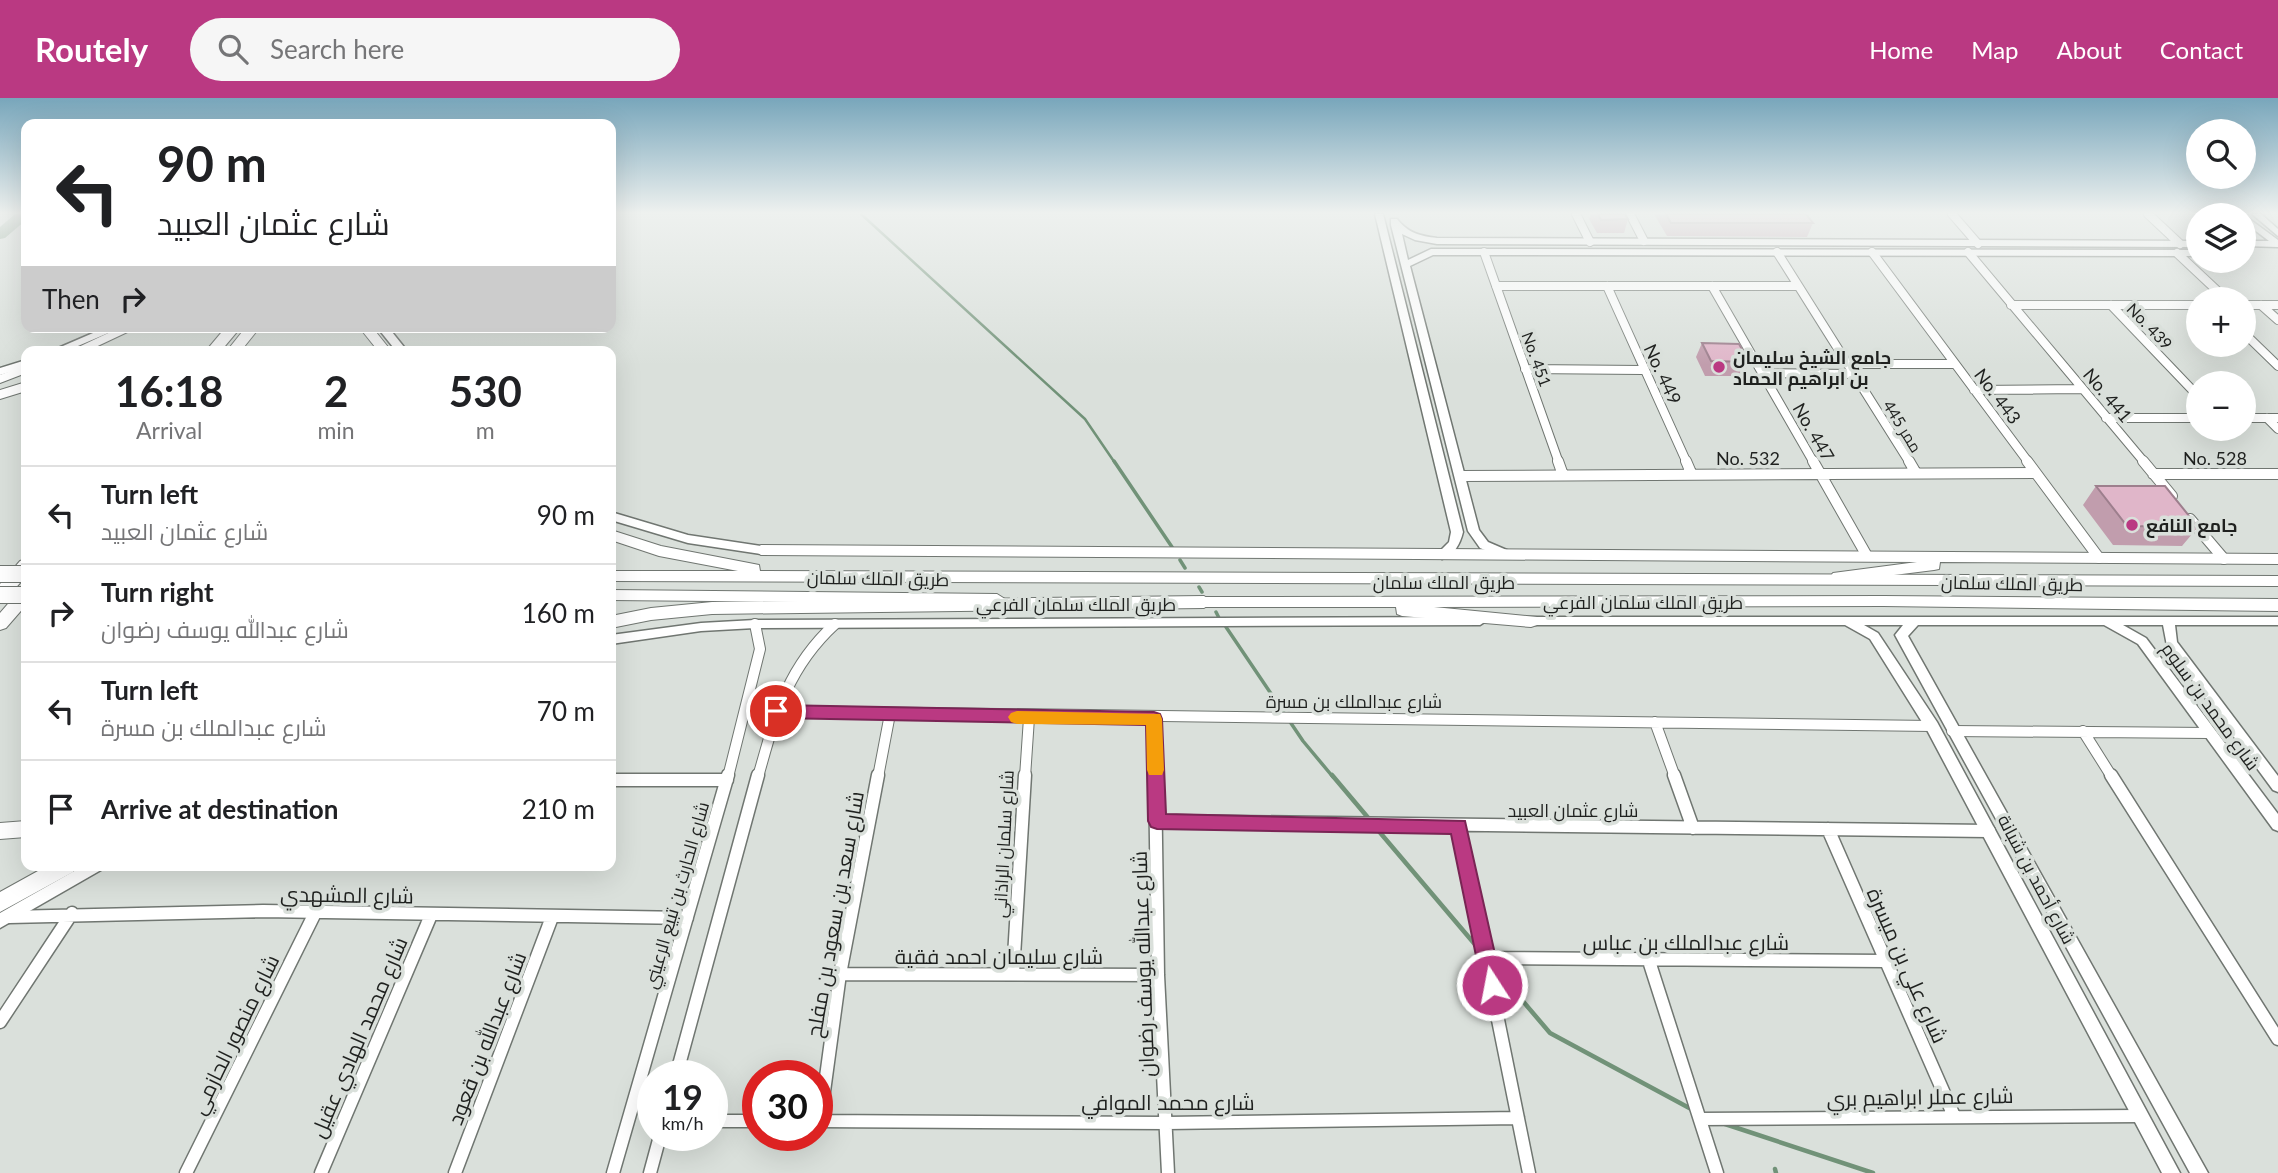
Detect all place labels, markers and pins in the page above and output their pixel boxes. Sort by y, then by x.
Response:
place label: جامع الشيخ سليمان بن ابراهيم الحماد [1733,346,1891,391]
marker: جامع الشيخ سليمان بن ابراهيم الحماد [1711,359,1727,375]
place label: جامع النافع [2146,514,2238,538]
marker: جامع النافع [2124,517,2140,533]
pin [746,681,806,741]

